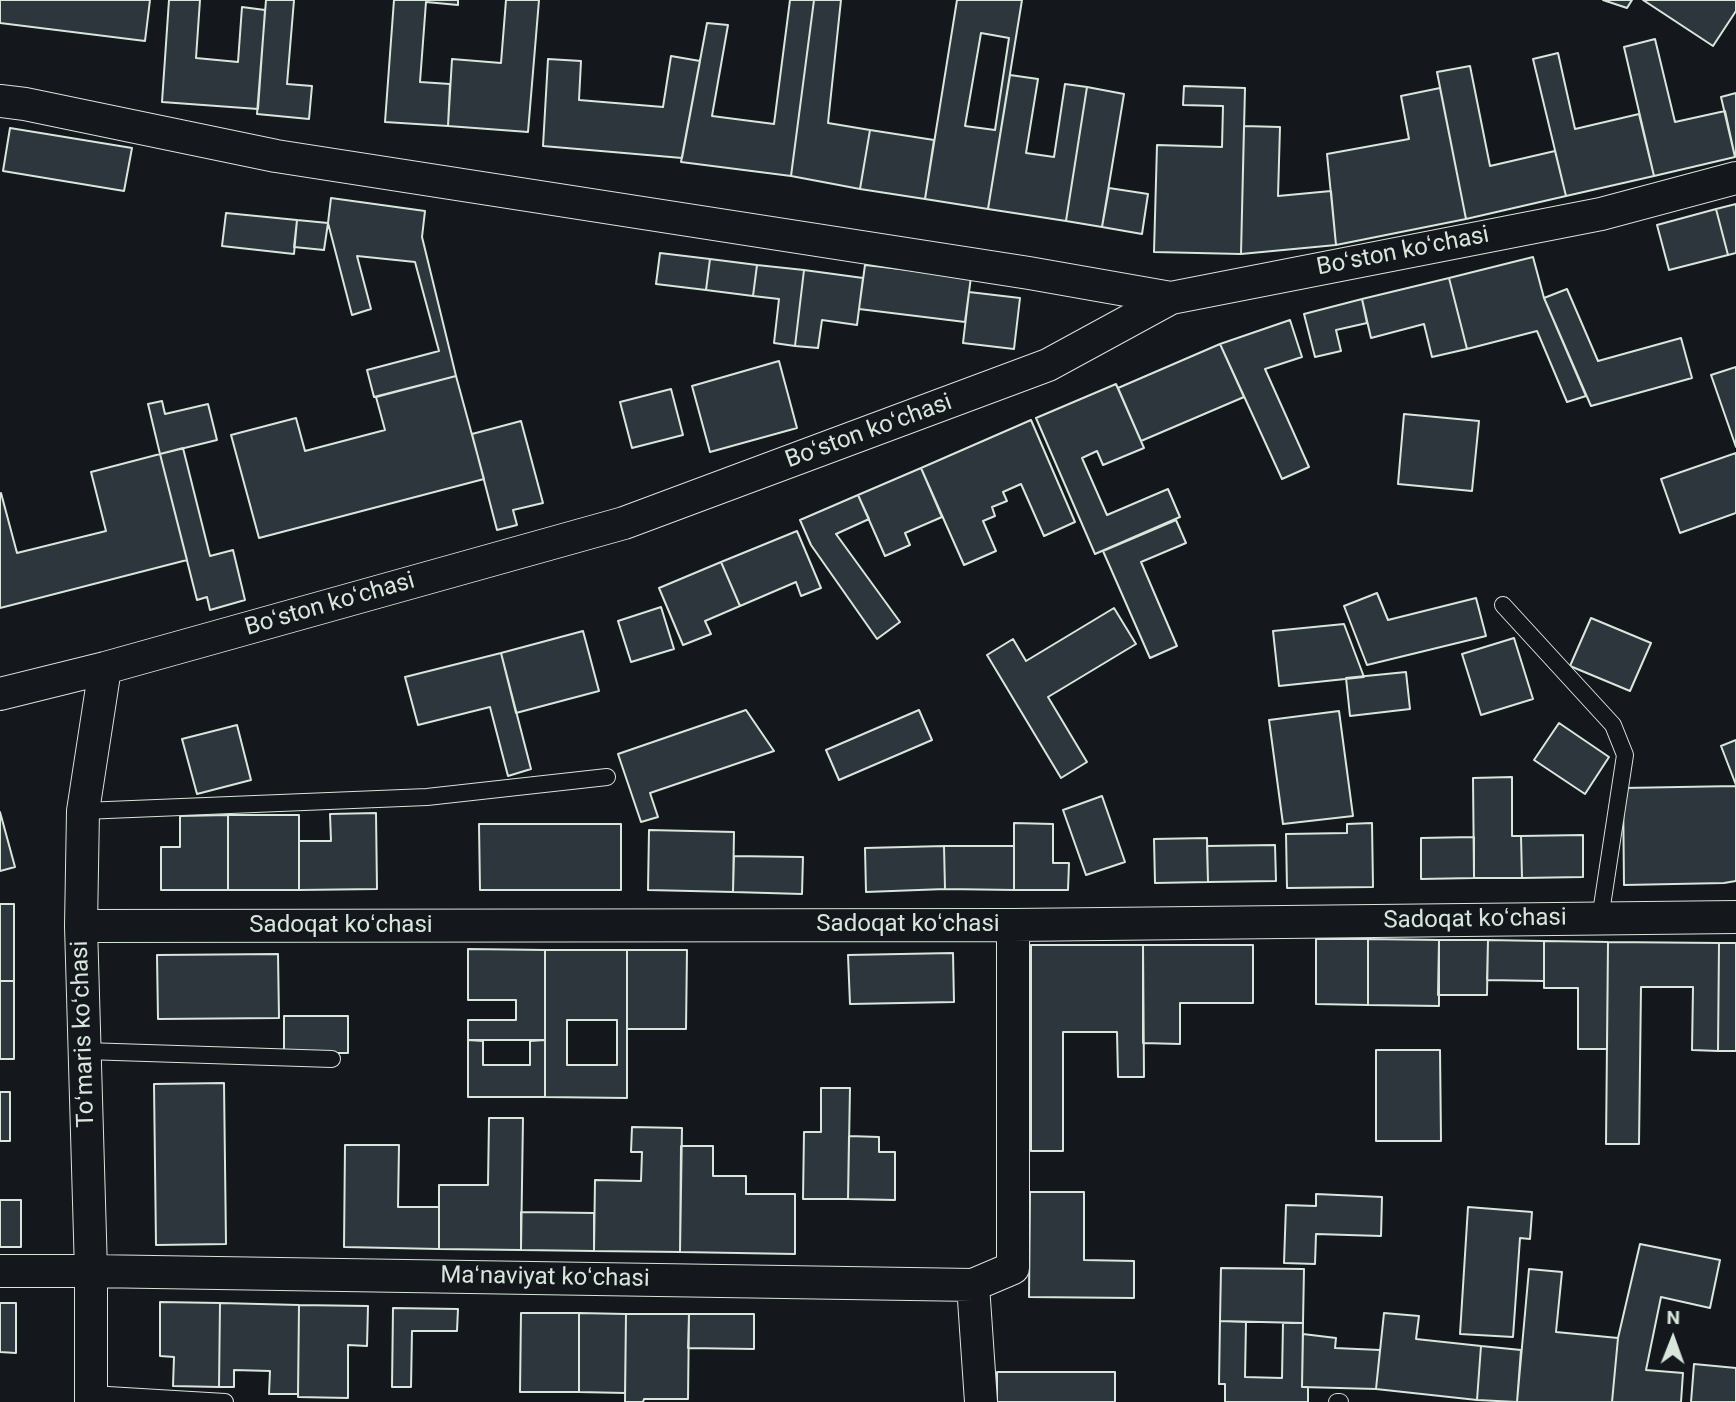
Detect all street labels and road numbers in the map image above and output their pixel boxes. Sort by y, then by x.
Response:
street label: Boʻston koʻchasi [1314,221,1492,283]
street label: Boʻston koʻchasi [782,389,956,475]
street label: Boʻston koʻchasi [242,567,418,643]
street label: Sadoqat koʻchasi [1383,904,1567,936]
street label: Sadoqat koʻchasi [816,911,1000,939]
street label: Sadoqat koʻchasi [249,912,433,940]
street label: Toʻmaris koʻchasi [66,940,102,1128]
street label: Maʻnaviyat koʻchasi [440,1262,650,1294]

